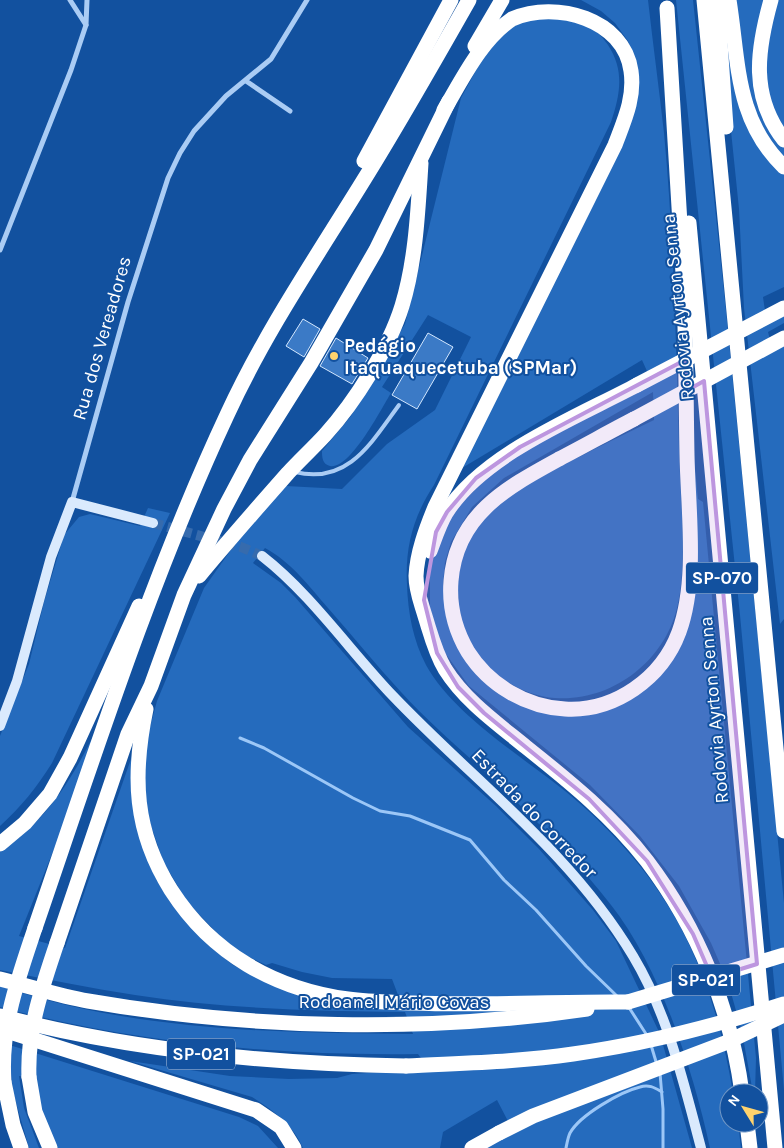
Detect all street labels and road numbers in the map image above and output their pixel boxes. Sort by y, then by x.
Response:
street label: Rodovia Ayrton Senna [657,212,699,402]
street label: Rua dos Vereadores [68,254,136,423]
road number: SP-070 [686,562,758,594]
street label: Rodovia Ayrton Senna [695,615,733,805]
street label: Estrada do Corredor [467,744,602,883]
road number: SP-021 [672,964,740,996]
street label: Rodoanel Mário Covas [298,991,490,1013]
road number: SP-021 [167,1038,235,1070]

